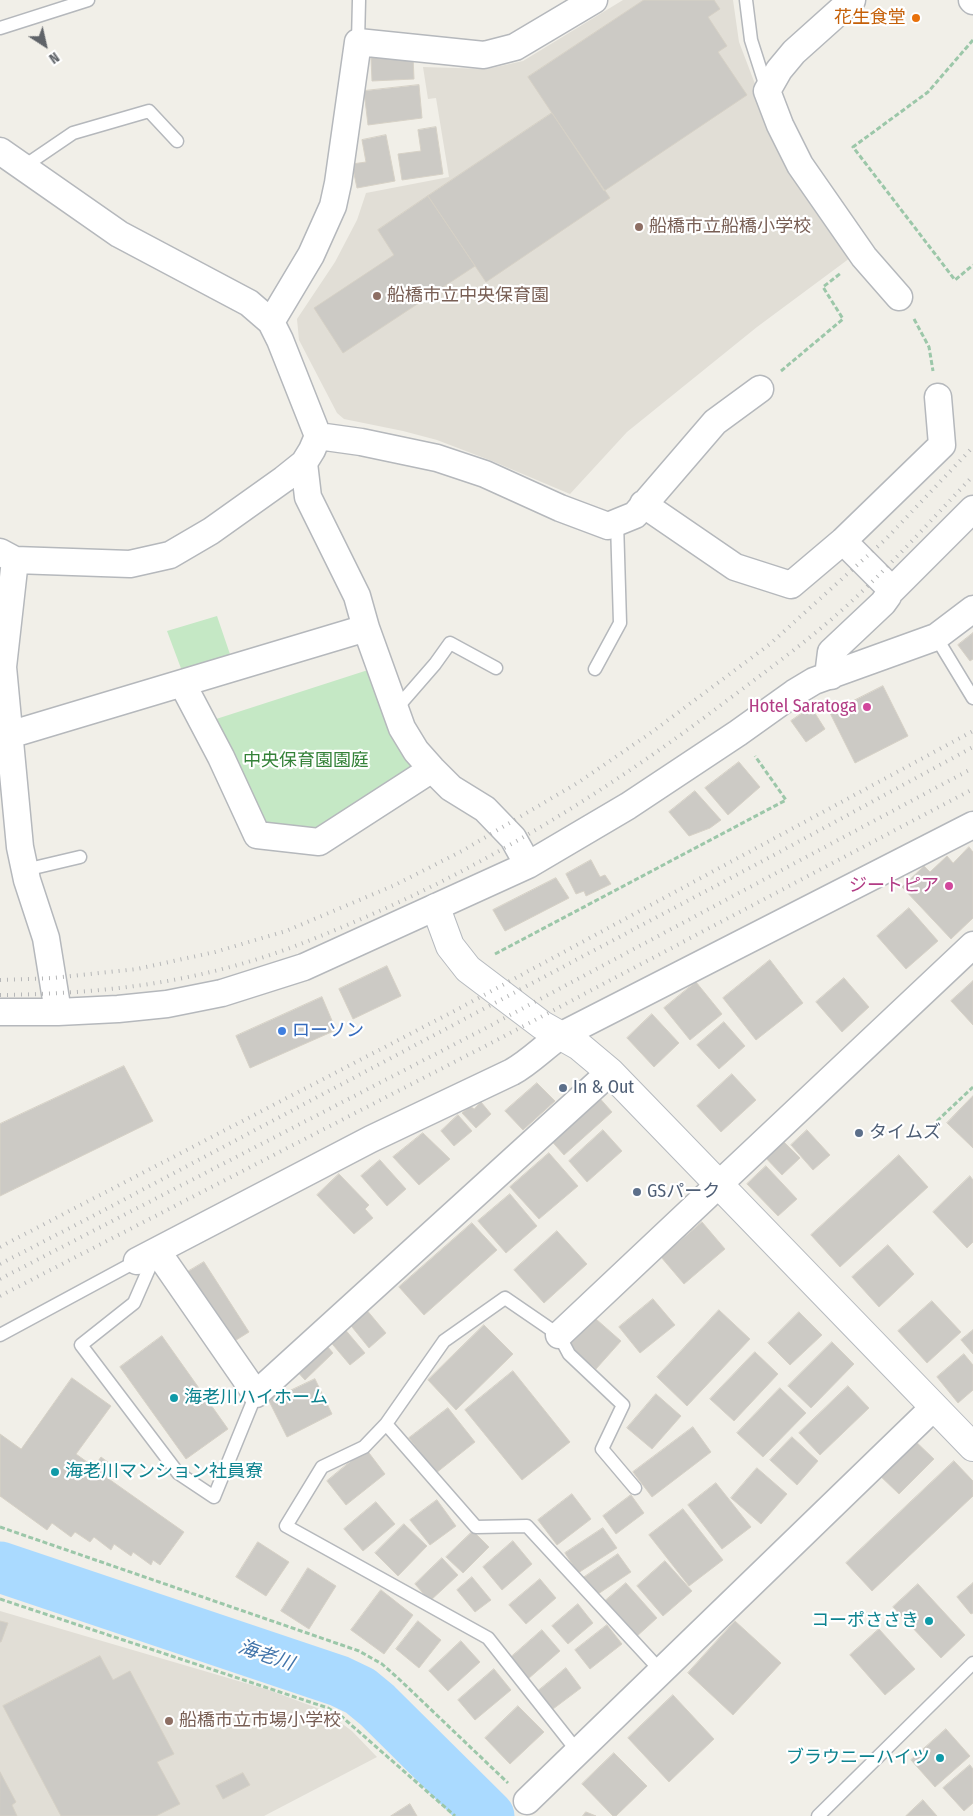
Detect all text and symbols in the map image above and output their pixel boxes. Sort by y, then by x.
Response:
place label: 花生食堂 [834,7,906,29]
marker: 花生食堂 [910,12,922,24]
north arrow [20,20,70,70]
text: N [46,48,62,67]
place label: 船橋市立船橋小学校 [649,216,811,238]
marker: 船橋市立船橋小学校 [633,221,645,233]
place label: 船橋市立中央保育園 [387,285,549,307]
marker: 船橋市立中央保育園 [371,290,383,302]
place label: Hotel Saratoga [749,696,857,718]
marker: Hotel Saratoga [861,701,873,713]
park label: 中央保育園園庭 [243,750,369,772]
place label: ジートピア [849,875,939,897]
marker: ジートピア [943,880,955,892]
place label: ローソン [292,1020,364,1042]
marker: ローソン [276,1025,288,1037]
place label: In & Out [573,1077,634,1099]
marker: In & Out [557,1082,569,1094]
place label: タイムズ [869,1122,941,1144]
marker: タイムズ [853,1127,865,1139]
place label: GSパーク [647,1181,720,1203]
marker: GSパーク [631,1186,643,1198]
place label: 海老川ハイホーム [184,1387,328,1409]
marker: 海老川ハイホーム [168,1392,180,1404]
place label: 海老川マンション社員寮 [65,1461,263,1483]
marker: 海老川マンション社員寮 [49,1466,61,1478]
place label: コーポささき [811,1610,919,1632]
marker: コーポささき [923,1615,935,1627]
water label: 海老川 [235,1636,297,1676]
place label: 船橋市立市場小学校 [179,1710,341,1732]
marker: 船橋市立市場小学校 [163,1715,175,1727]
place label: ブラウニーハイツ [786,1747,930,1769]
marker: ブラウニーハイツ [934,1752,946,1764]

